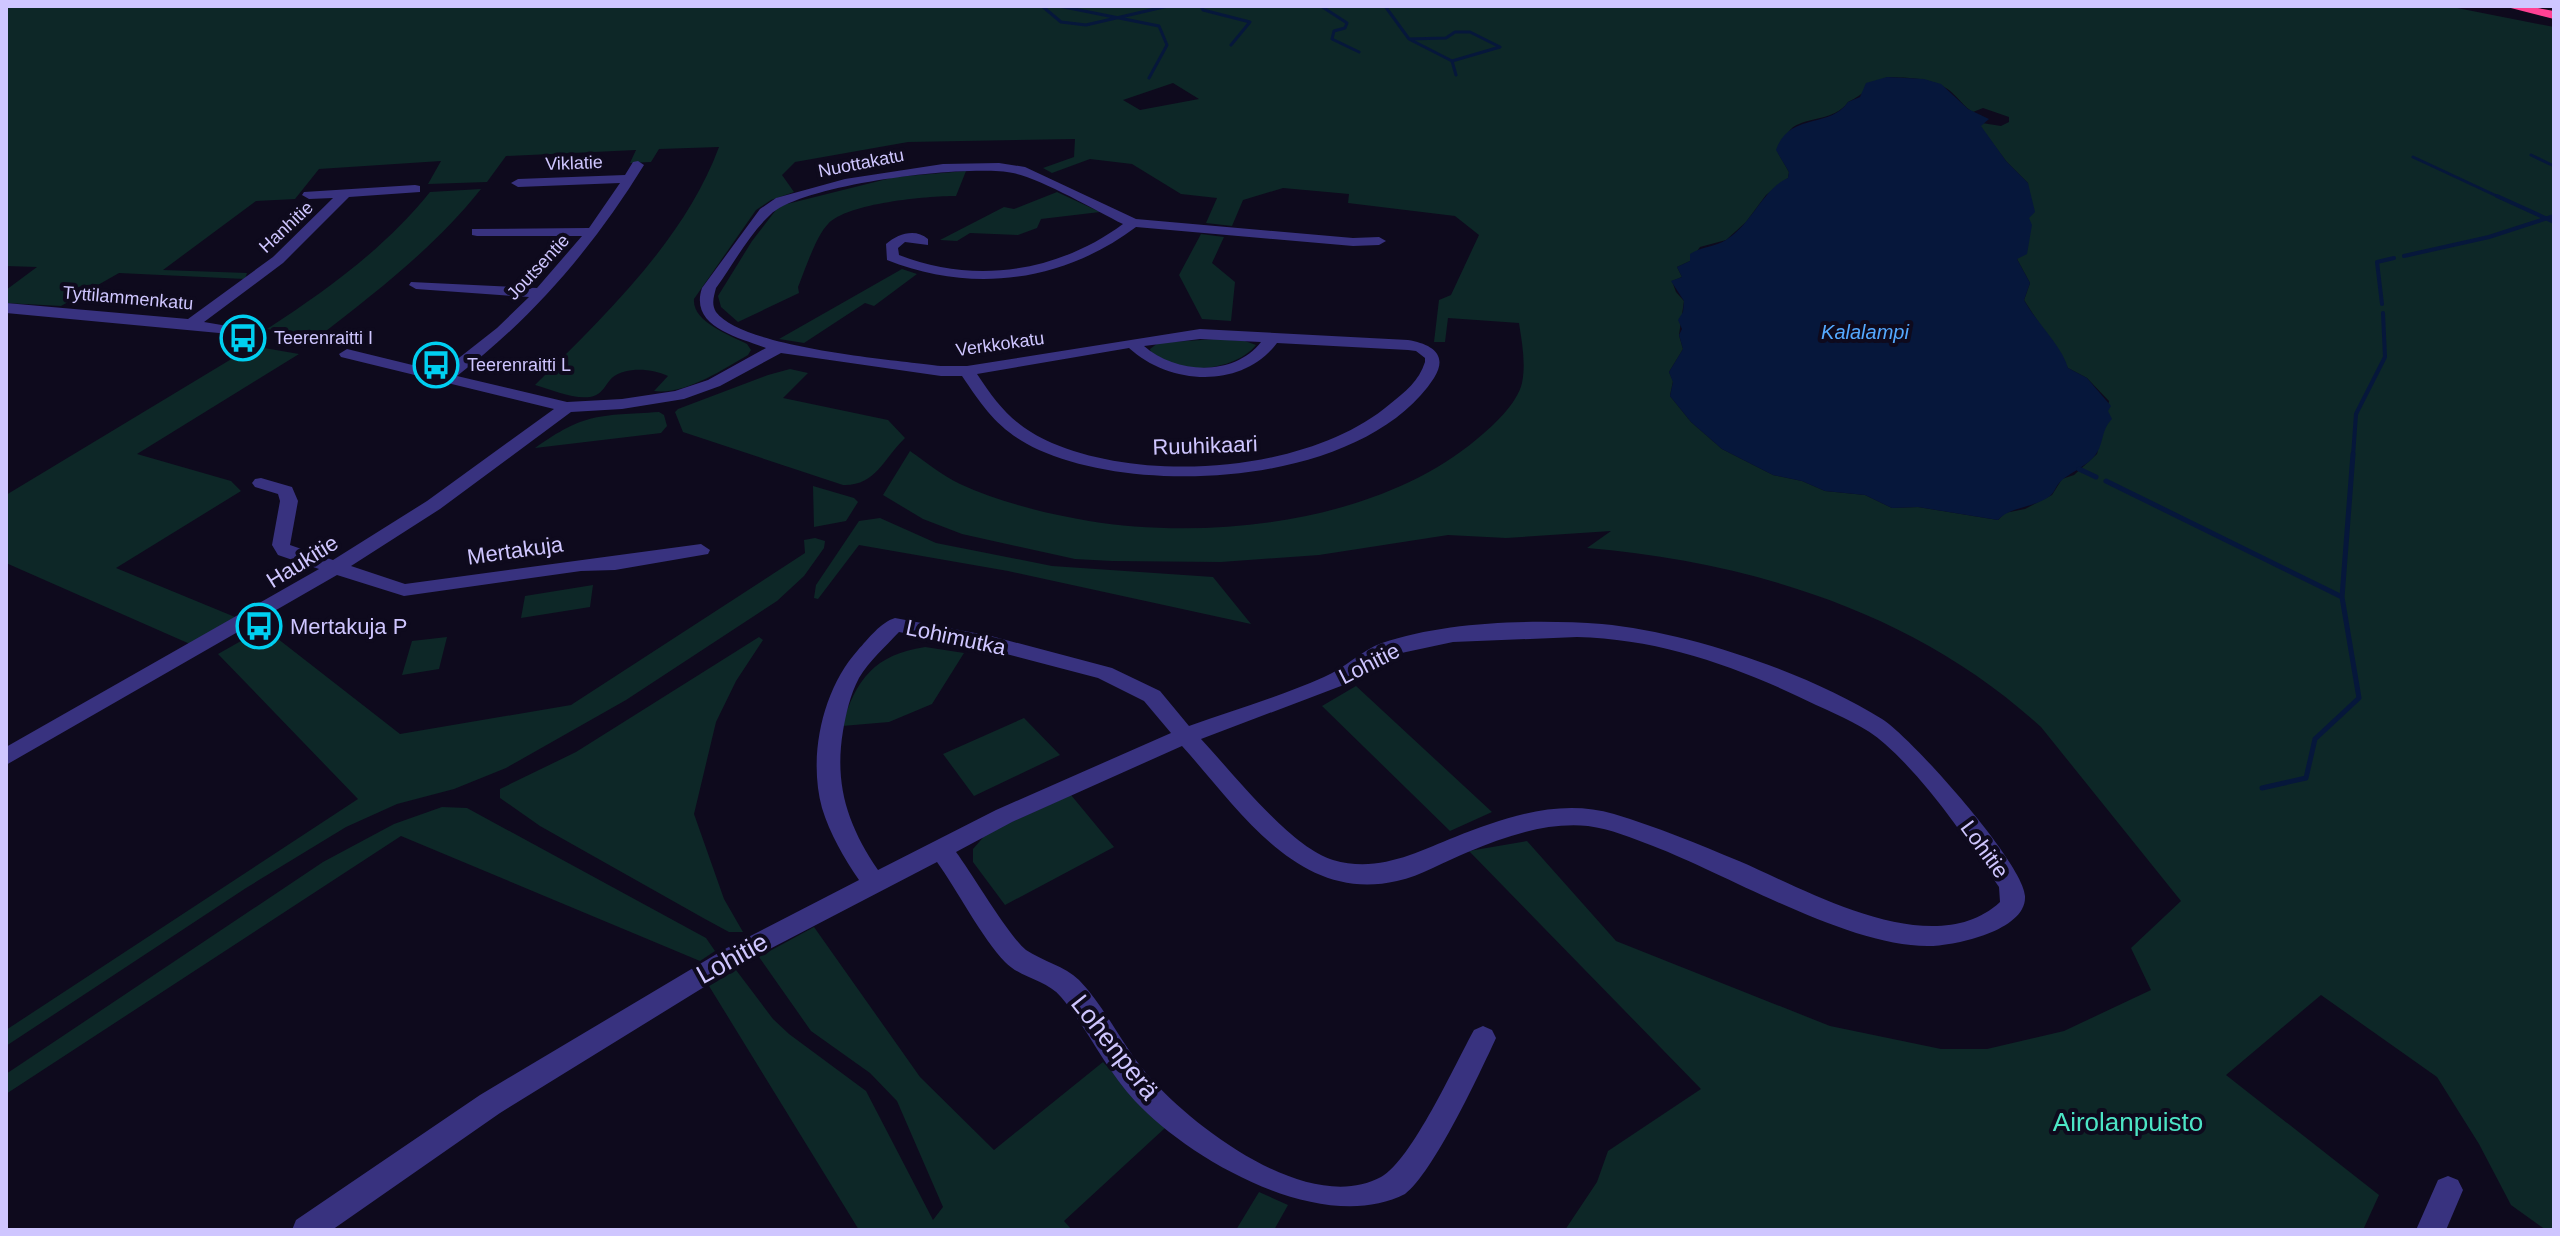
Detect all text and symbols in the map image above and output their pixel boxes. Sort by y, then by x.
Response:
street label: Nuottakatu [816,145,906,181]
street label: Viklatie [545,152,603,174]
street label: Hanhitie [255,197,317,257]
street label: Joutsentie [503,230,573,304]
street label: Tyttilammenkatu [62,282,194,314]
bus stop icon: Teerenraitti I [219,314,267,362]
water label: Kalalampi [1821,321,1909,343]
place label: Teerenraitti I [274,328,373,348]
street label: Verkkokatu [955,328,1045,360]
bus stop icon: Teerenraitti L [412,341,460,389]
place label: Teerenraitti L [467,355,571,375]
street label: Ruuhikaari [1152,431,1258,460]
street label: Haukitie [262,530,343,593]
street label: Mertakuja [466,531,565,570]
bus stop icon: Mertakuja P [235,602,283,650]
place label: Mertakuja P [290,614,407,639]
street label: Lohimutka [904,615,1009,660]
street label: Lohitie [1335,638,1404,689]
street label: Lohitie [1955,816,2014,883]
street label: Lohitie [691,926,773,990]
street label: Lohenperä [1065,989,1165,1106]
park label: Airolanpuisto [2053,1107,2203,1137]

